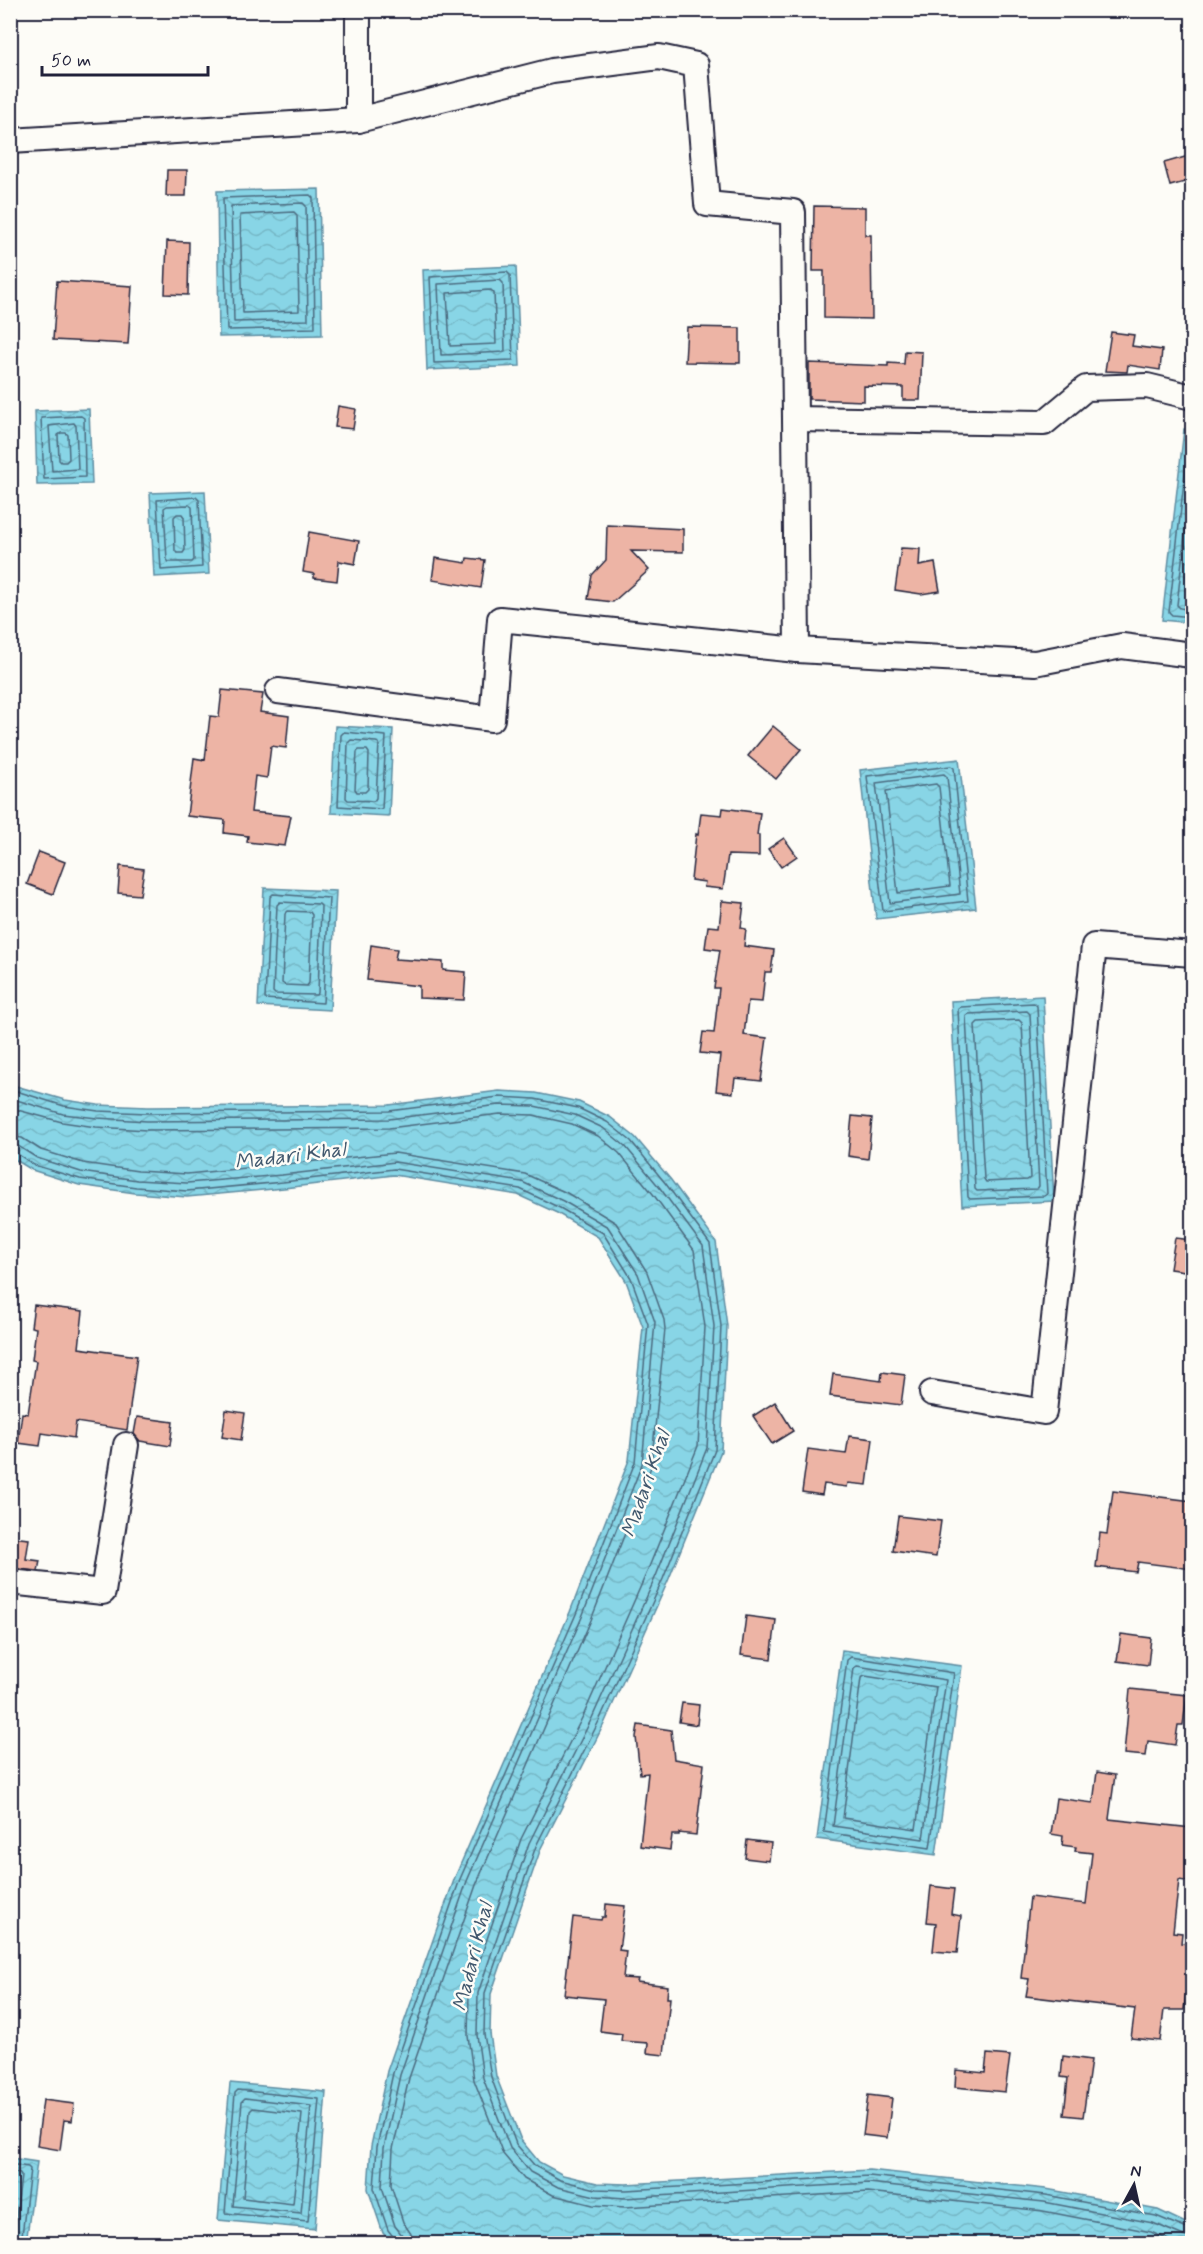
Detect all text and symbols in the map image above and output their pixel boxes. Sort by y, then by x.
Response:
scale bar [42,39,208,77]
text: 50 m [51,49,91,73]
water label: Madari Khal [233,1135,350,1177]
water label: Madari Khal [615,1424,678,1541]
water label: Madari Khal [446,1897,501,2014]
north arrow [1104,2155,1164,2215]
text: N [1129,2160,1143,2183]

